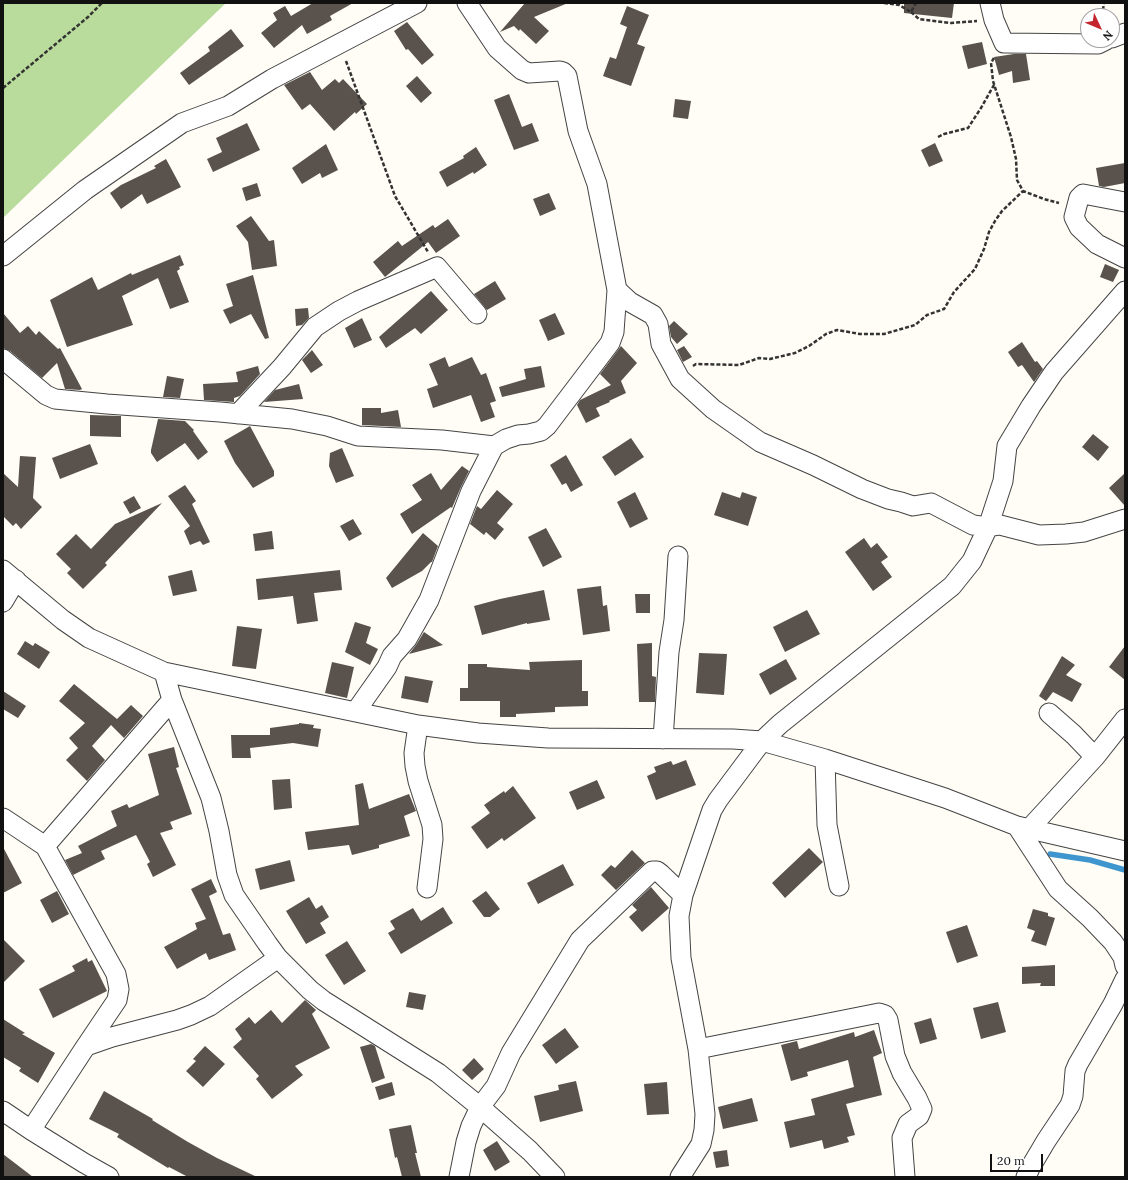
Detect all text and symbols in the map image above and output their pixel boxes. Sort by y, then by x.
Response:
north arrow [1080,8,1120,48]
text: N [1100,28,1116,44]
scale bar [992,1146,1045,1172]
text: 20 m [997,1153,1025,1168]

